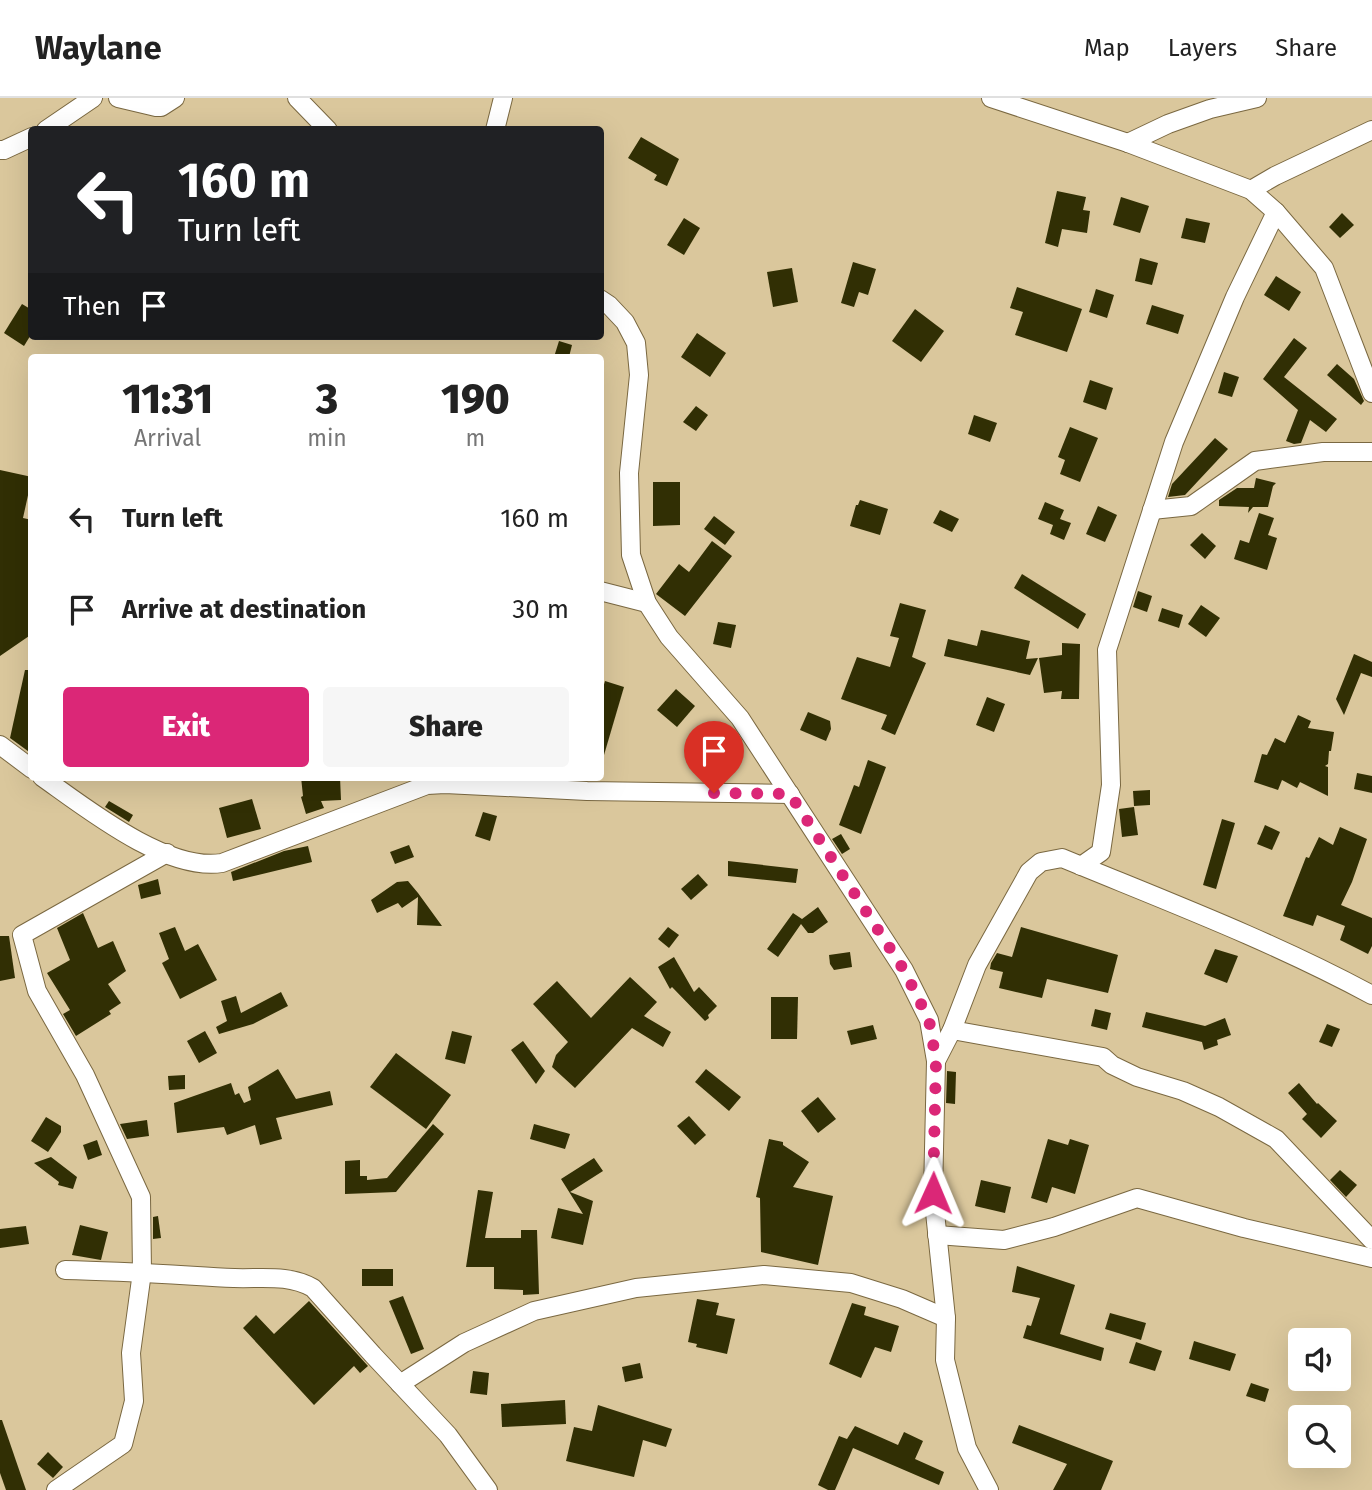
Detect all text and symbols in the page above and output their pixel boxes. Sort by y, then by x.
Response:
text: Waylane [35,28,162,68]
text: Map [1084,34,1130,62]
text: Layers [1168,34,1237,62]
text: Share [1275,34,1337,62]
text: 160 m [178,151,310,210]
icon: left [63,154,154,245]
text: Turn left [178,211,300,249]
icon: arrive [135,287,173,325]
text: Then [63,291,121,322]
text: 11:31 [122,374,213,424]
text: 3 [316,374,338,424]
text: 190 [441,374,510,424]
text: Arrival [134,424,201,452]
text: min [307,424,347,452]
text: m [466,424,485,452]
icon: left [63,500,101,538]
text: Turn left [122,503,223,534]
text: 160 m [500,503,569,534]
icon: arrive [63,591,101,629]
text: Arrive at destination [122,594,366,625]
text: 30 m [512,594,569,625]
button: Exit [63,687,309,767]
button: Share [323,687,569,767]
pin [684,721,744,793]
icon: arrive [695,732,733,770]
position arrow [896,1156,970,1230]
map controls [1288,1328,1351,1468]
button: sound [1288,1328,1351,1391]
button: search [1288,1405,1351,1468]

